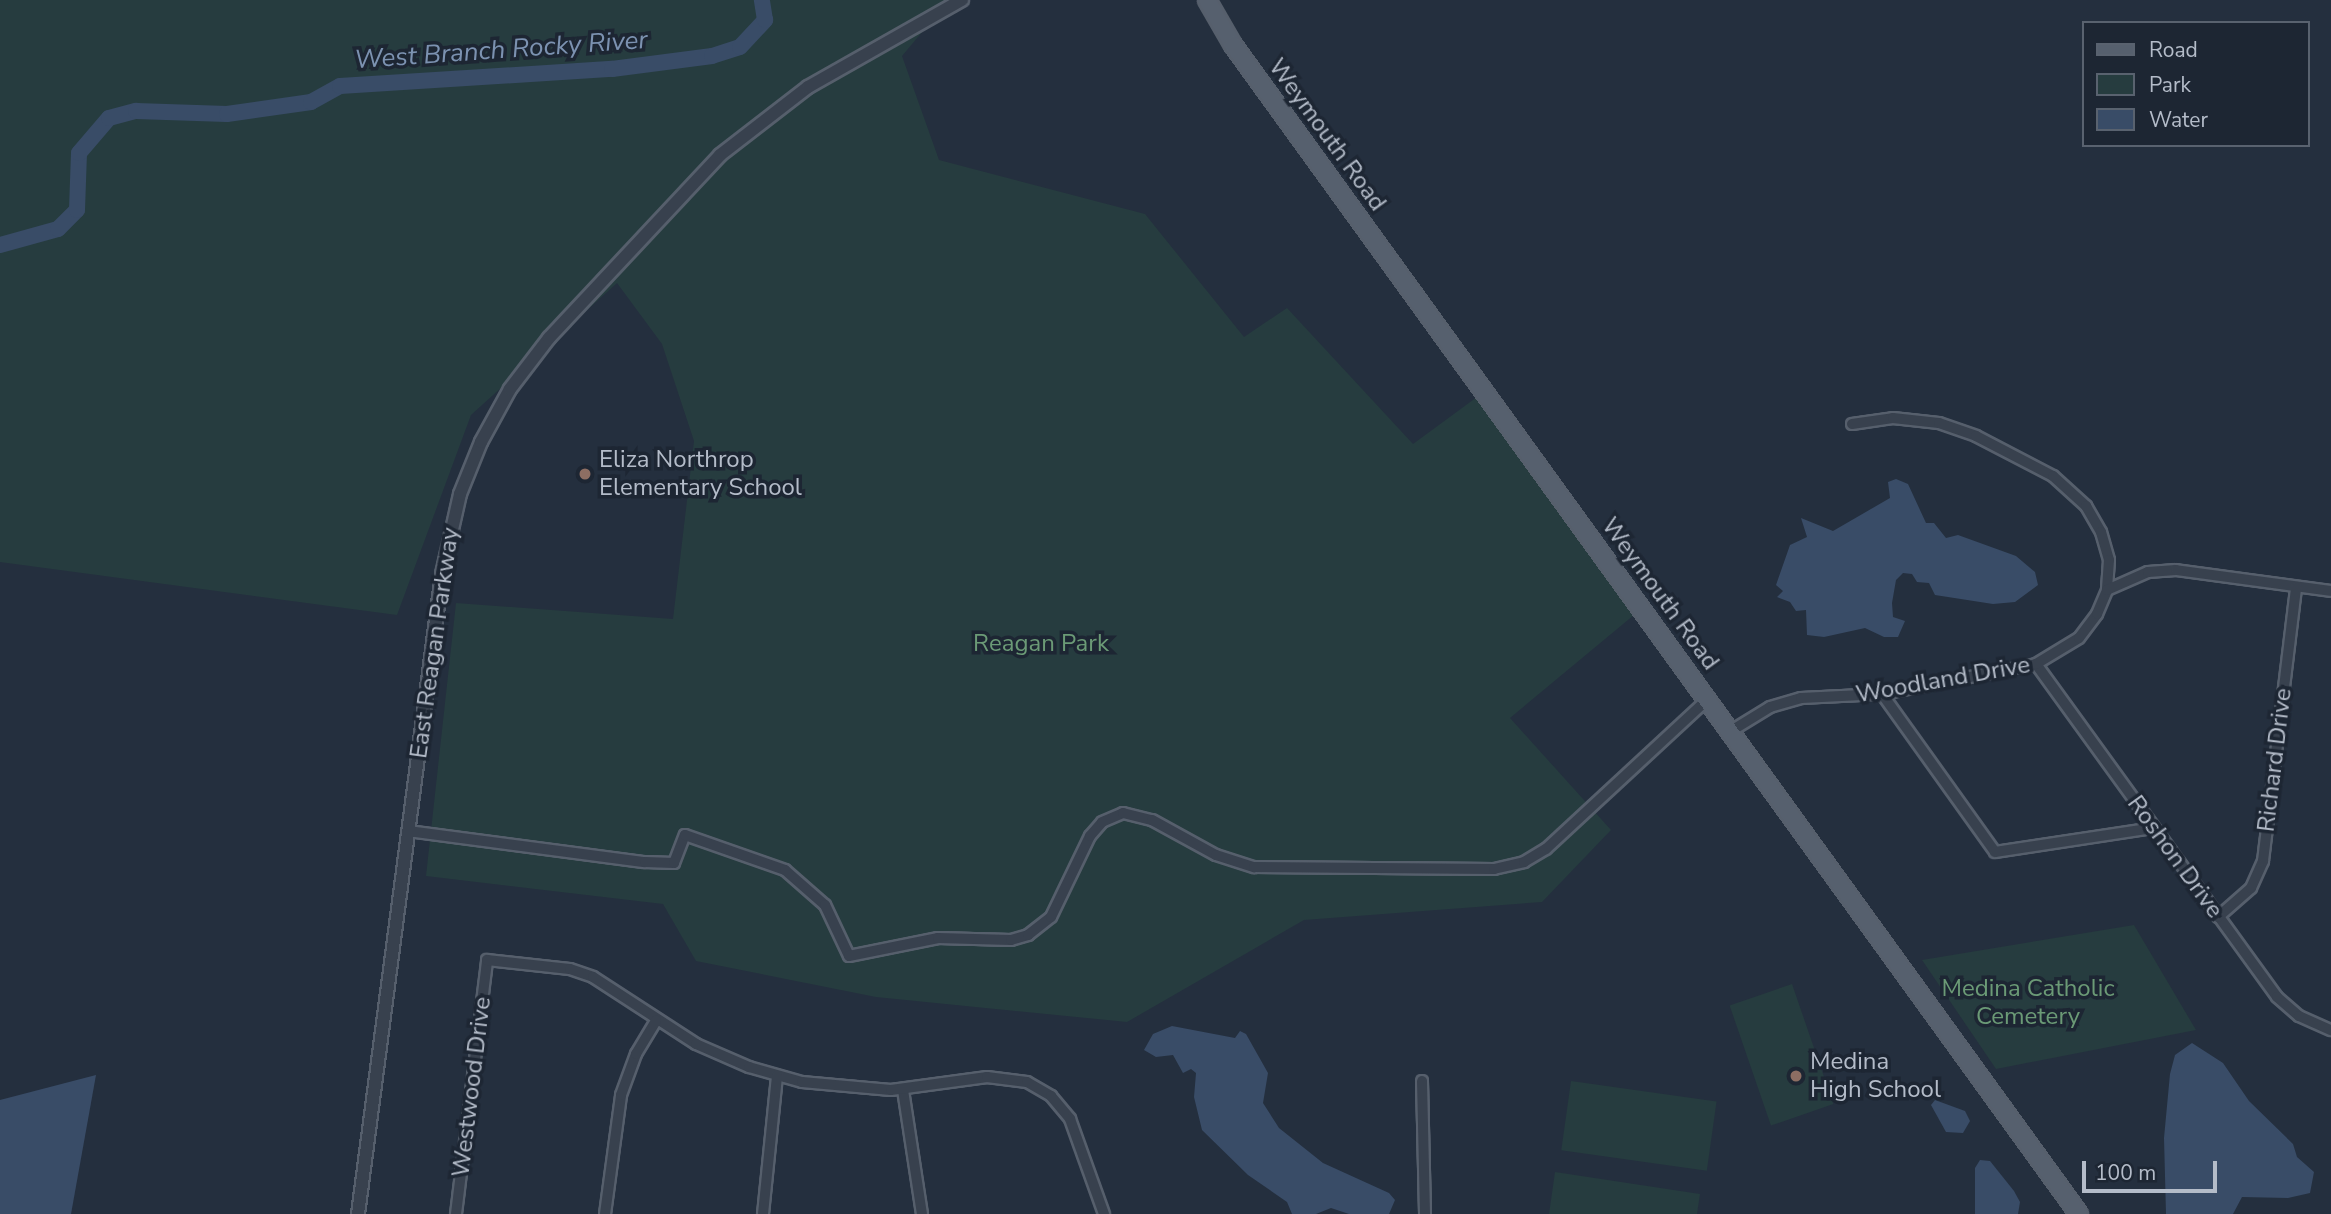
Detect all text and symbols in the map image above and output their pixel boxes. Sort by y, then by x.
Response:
legend [2082,21,2310,147]
water label: West Branch Rocky River [353,24,649,76]
text: Road [2149,36,2198,64]
street label: Weymouth Road [1262,53,1392,217]
text: Park [2149,71,2191,99]
text: Water [2149,106,2208,134]
place label: Eliza Northrop Elementary School [599,446,802,502]
marker: Eliza Northrop Elementary School [577,466,593,482]
street label: Weymouth Road [1595,512,1725,676]
street label: East Reagan Parkway [405,526,465,760]
park label: Reagan Park [973,630,1109,658]
street label: Woodland Drive [1854,651,2032,709]
street label: Richard Drive [2252,686,2298,834]
street label: Roshon Drive [2121,790,2229,924]
park label: Medina Catholic Cemetery [1941,975,2115,1031]
street label: Westwood Drive [447,995,497,1179]
place label: Medina High School [1810,1048,1941,1104]
marker: Medina High School [1788,1068,1804,1084]
scale bar [2086,1148,2221,1192]
text: 100 m [2095,1159,2156,1187]

